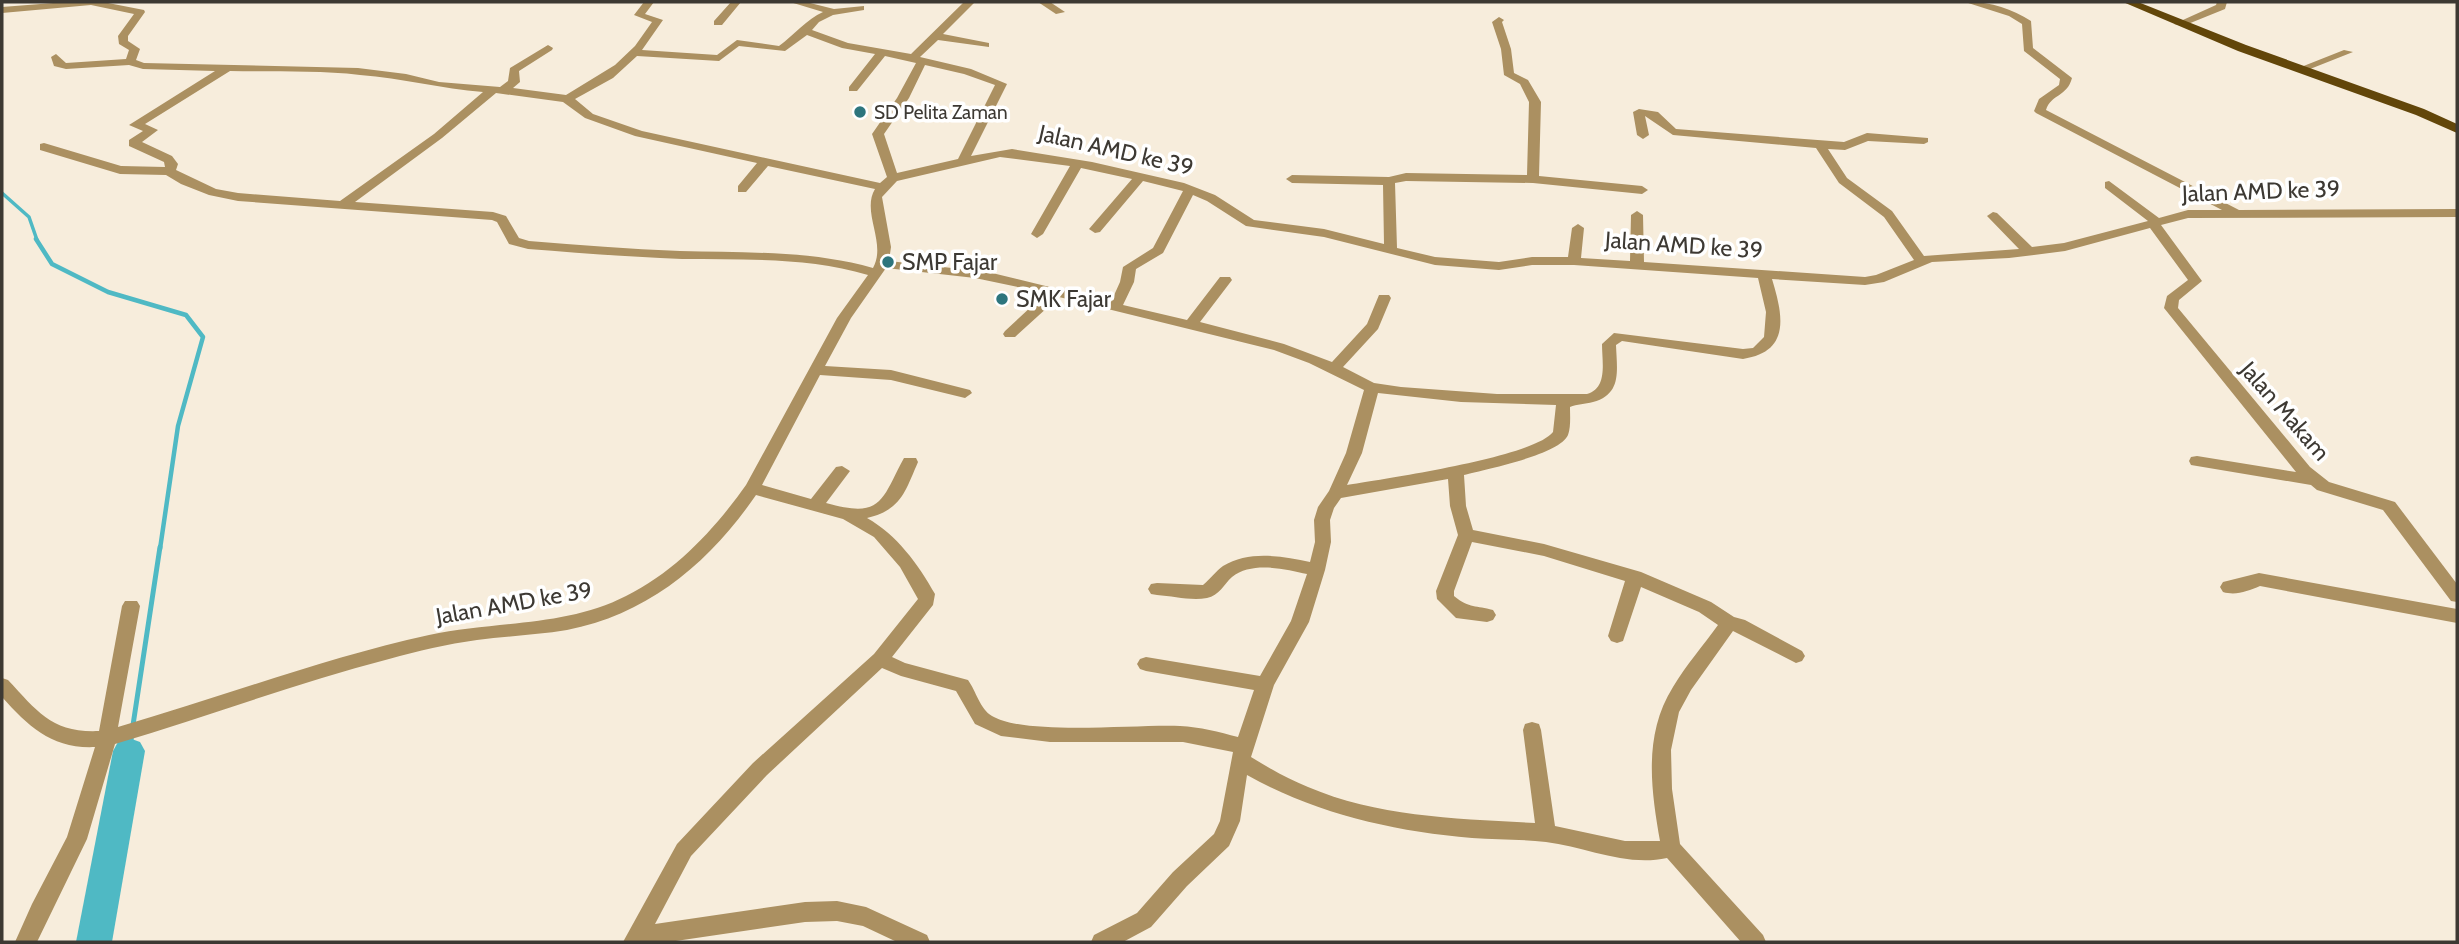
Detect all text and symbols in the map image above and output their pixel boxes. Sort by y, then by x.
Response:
place label: SD Pelita Zaman [874,101,1008,124]
marker: SD Pelita Zaman [852,104,868,120]
street label: Jalan AMD ke 39 [1035,118,1196,181]
street label: Jalan AMD ke 39 [2181,174,2340,208]
street label: Jalan AMD ke 39 [1603,225,1764,264]
place label: SMP Fajar [902,248,998,276]
marker: SMP Fajar [880,254,896,270]
place label: SMK Fajar [1016,285,1112,313]
marker: SMK Fajar [994,291,1010,307]
street label: Jalan Makam [2234,355,2336,466]
street label: Jalan AMD ke 39 [433,575,594,631]

